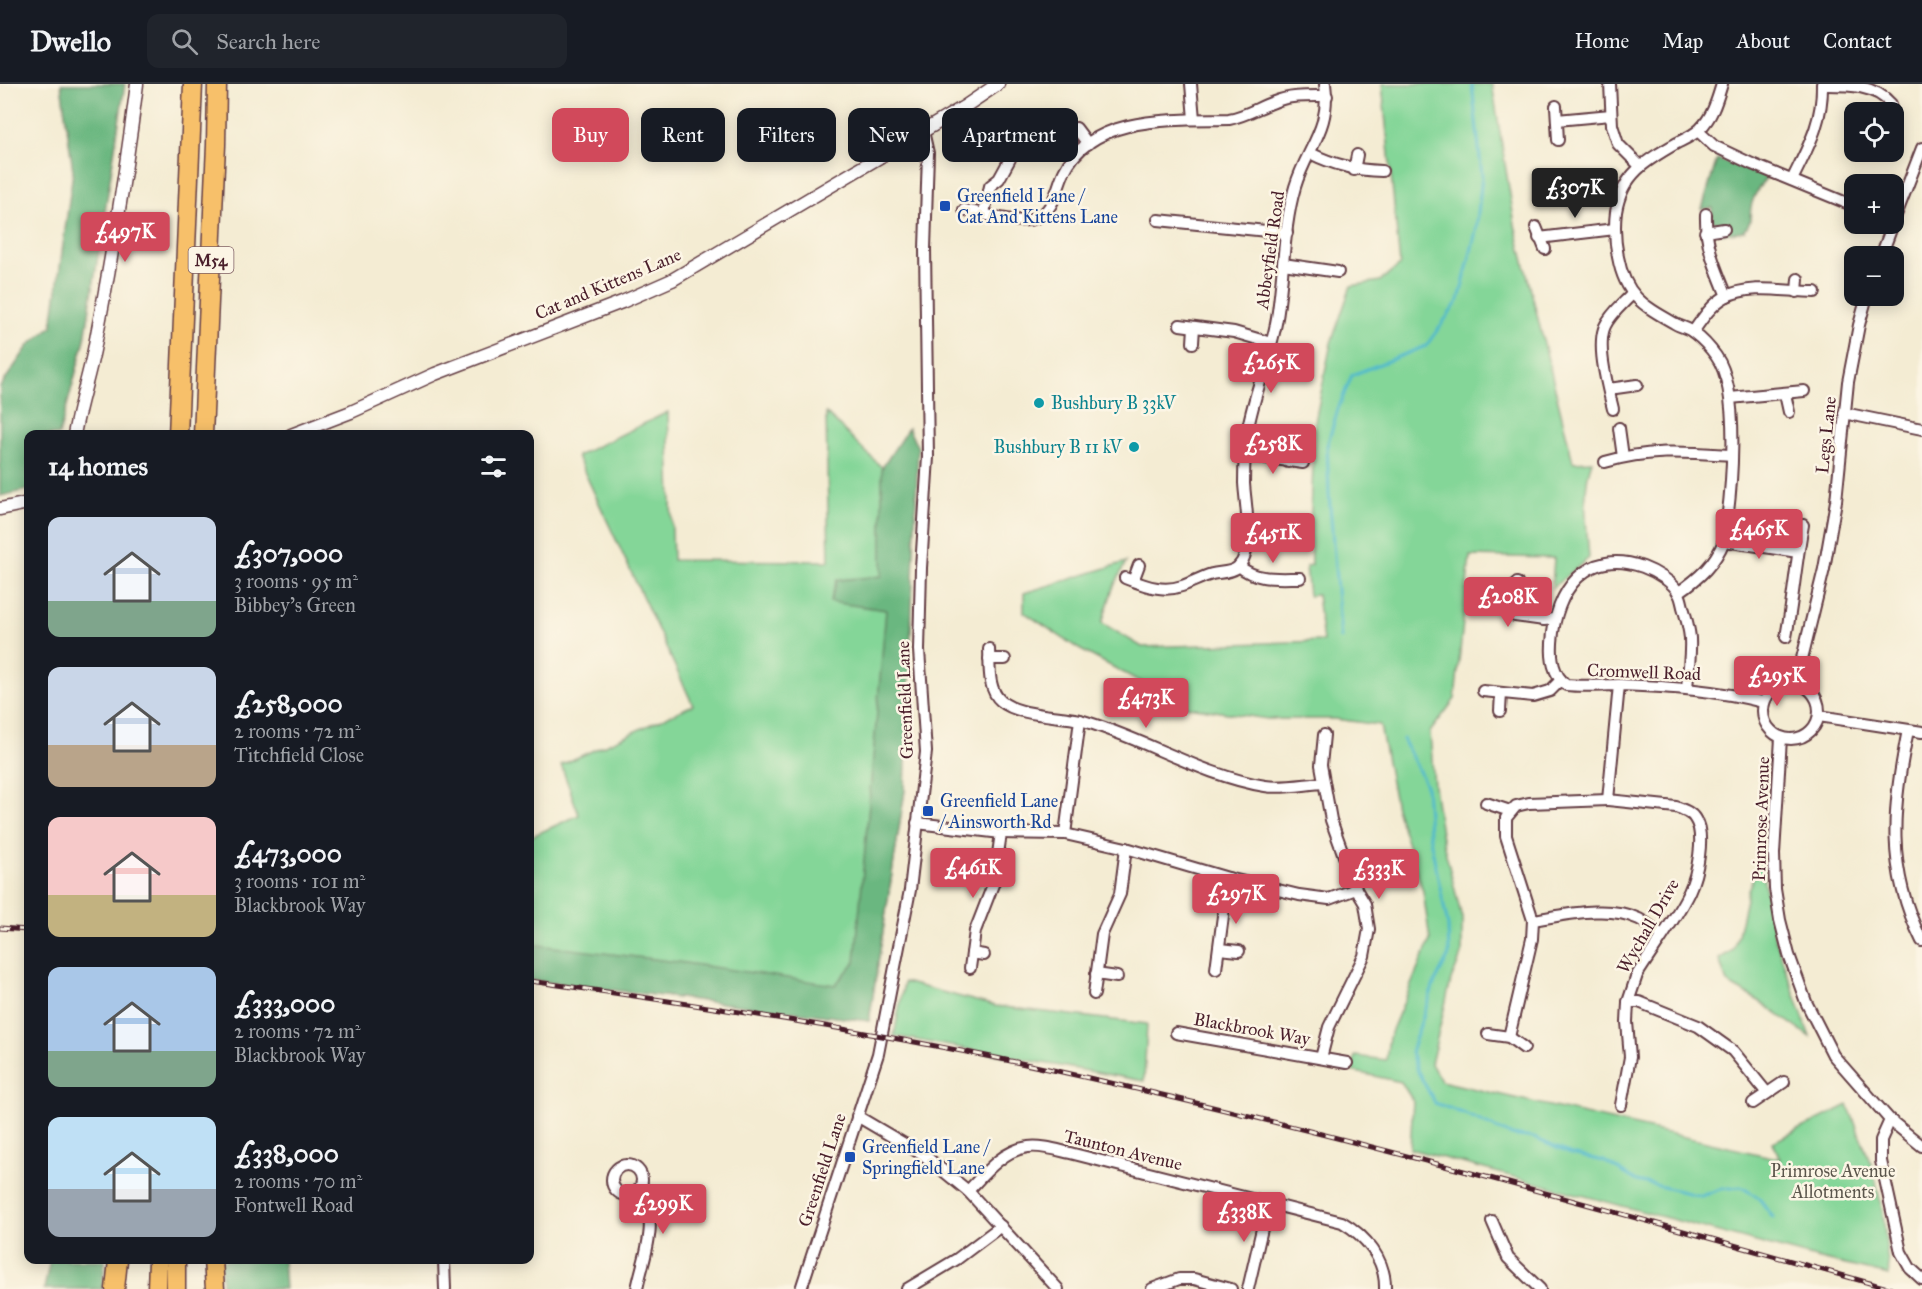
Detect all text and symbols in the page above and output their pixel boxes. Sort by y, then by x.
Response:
search box [147,14,567,68]
text: Dwello [30,24,111,59]
icon: search [168,25,201,58]
text: Search here [216,28,320,55]
text: Home [1574,28,1629,54]
text: Map [1662,28,1703,54]
text: About [1736,28,1790,54]
text: Contact [1823,28,1892,54]
map controls [1844,102,1904,306]
button: locate [1844,102,1904,162]
chip: Buy [552,108,629,162]
chip: Rent [641,108,725,162]
chip: Filters [737,108,836,162]
chip: New [848,108,930,162]
chip: Apartment [942,108,1078,162]
pin: £307K [1533,168,1617,219]
button: + [1844,174,1904,234]
text: £307K [1546,175,1604,199]
place label: Greenfield Lane / Cat And Kittens Lane [957,185,1118,228]
street label: Abbeyfield Road [1251,189,1289,312]
marker: Greenfield Lane / Cat And Kittens Lane [938,199,952,213]
pin: £497K [83,212,167,263]
text: £497K [95,219,155,243]
street label: Cat and Kittens Lane [532,243,684,325]
button: − [1844,246,1904,306]
road number: M54 [188,247,234,273]
pin: £265K [1229,343,1313,394]
text: £265K [1242,350,1300,374]
place label: Bushbury B 33kV [1051,392,1177,414]
street label: Legs Lane [1811,395,1842,475]
marker: Bushbury B 33kV [1032,396,1046,410]
pin: £258K [1231,424,1315,475]
text: £258K [1244,431,1302,455]
place label: Bushbury B 11 kV [994,436,1123,458]
marker: Bushbury B 11 kV [1127,440,1141,454]
text: 14 homes [48,450,148,482]
icon: filters [477,450,510,483]
pin: £465K [1717,509,1801,560]
pin: £451K [1231,513,1315,564]
text: £465K [1730,516,1788,540]
text: £451K [1245,520,1301,544]
text: £307,000 [234,537,343,569]
icon: home [96,541,168,613]
text: 3 rooms · 95 m² [234,569,358,593]
pin: £208K [1466,577,1550,628]
text: £208K [1478,584,1538,608]
text: Bibbey's Green [234,593,356,617]
street label: Greenfield Lane [892,640,918,760]
pin: £295K [1735,656,1819,707]
street label: Cromwell Road [1587,659,1701,685]
text: £295K [1748,663,1806,687]
pin: £473K [1104,678,1188,729]
text: £473K [1117,685,1175,709]
text: £258,000 [234,687,343,719]
icon: home [96,691,168,763]
text: 2 rooms · 72 m² [234,719,361,743]
text: Titchfield Close [234,743,364,767]
street label: Primrose Avenue [1748,756,1774,882]
place label: Greenfield Lane / Ainsworth Rd [938,790,1058,833]
marker: Greenfield Lane / Ainsworth Rd [921,804,935,818]
text: £473,000 [234,837,342,869]
icon: home [96,841,168,913]
pin: £461K [931,848,1015,899]
pin: £333K [1337,849,1421,900]
text: £461K [944,855,1002,879]
text: £333K [1353,856,1405,880]
text: 3 rooms · 101 m² [234,869,365,893]
pin: £297K [1194,874,1278,925]
street label: Wychall Drive [1612,875,1684,977]
text: £297K [1206,881,1266,905]
text: Blackbrook Way [234,893,365,917]
text: £333,000 [234,987,335,1019]
icon: home [96,991,168,1063]
street label: Blackbrook Way [1192,1008,1313,1050]
text: 2 rooms · 72 m² [234,1019,361,1043]
text: Blackbrook Way [234,1043,365,1067]
street label: Greenfield Lane [793,1110,851,1230]
street label: Taunton Avenue [1061,1125,1185,1175]
place label: Greenfield Lane / Springfield Lane [862,1136,991,1180]
text: £338,000 [234,1137,339,1169]
icon: home [96,1141,168,1213]
marker: Greenfield Lane / Springfield Lane [843,1150,857,1164]
park label: Primrose Avenue Allotments [1771,1160,1895,1203]
text: 2 rooms · 70 m² [234,1169,362,1193]
pin: £299K [621,1184,705,1235]
text: £299K [633,1191,693,1215]
pin: £338K [1202,1192,1286,1243]
text: Fontwell Road [234,1193,354,1217]
text: £338K [1217,1199,1271,1223]

